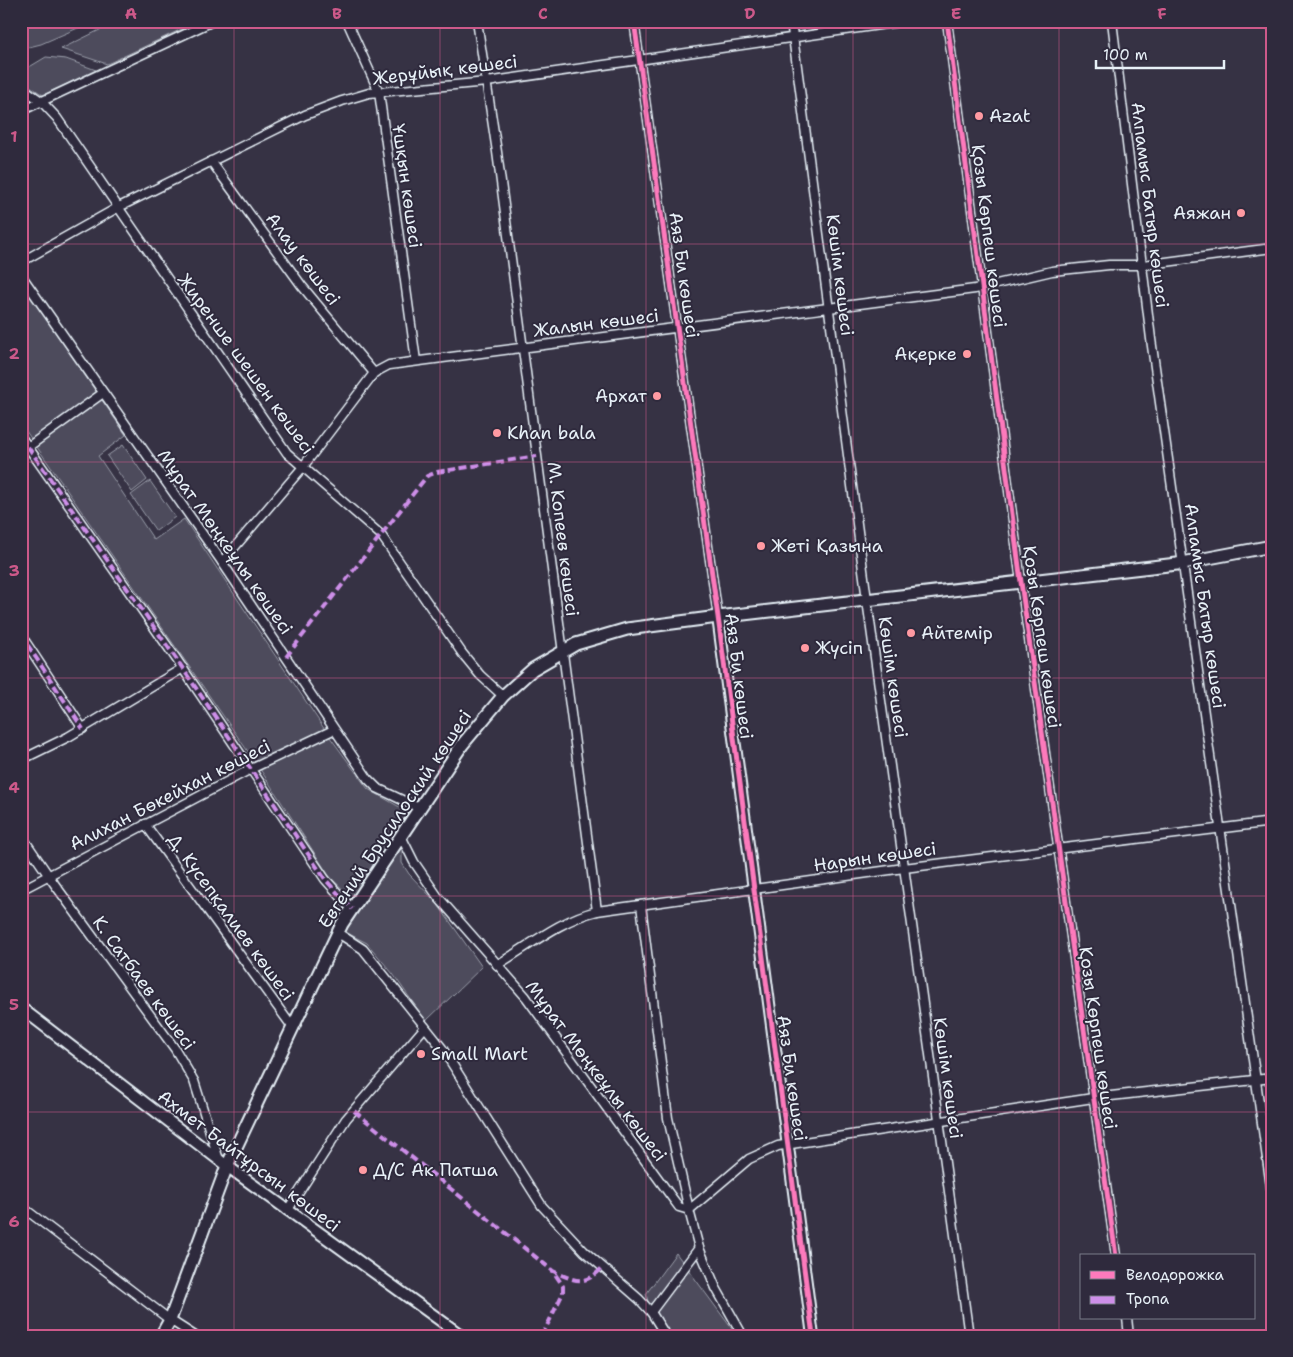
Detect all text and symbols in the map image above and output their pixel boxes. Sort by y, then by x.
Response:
text: A [125,3,137,24]
text: B [332,3,342,24]
text: C [538,3,548,24]
text: D [744,3,756,24]
text: E [951,3,961,24]
text: F [1157,3,1167,24]
scale bar [1096,38,1223,70]
text: 100 m [1103,45,1148,65]
street label: Жерұйық көшесі [371,49,519,91]
street label: Алпамыс Батыр көшесі [1125,101,1175,309]
place label: Azat [989,104,1031,128]
marker: Azat [973,110,985,122]
street label: Ұшқын көшесі [386,122,428,250]
text: 1 [10,126,18,147]
street label: Қозы Көрпеш көшесі [966,143,1012,329]
place label: Аяжан [1173,201,1231,225]
marker: Аяжан [1235,207,1247,219]
street label: Алау көшесі [260,208,346,310]
street label: Аяз Би көшесі [663,210,705,340]
street label: Көшім көшесі [821,213,859,337]
street label: Жиренше шешен көшесі [172,269,320,459]
street label: Жалын көшесі [532,303,660,343]
place label: Ақерке [894,342,957,366]
text: 2 [8,343,20,364]
marker: Ақерке [961,348,973,360]
place label: Архат [595,384,648,408]
marker: Архат [651,390,663,402]
place label: Khan bala [507,421,596,445]
marker: Khan bala [491,427,503,439]
street label: Мұрат Мөңкеұлы көшесі [152,445,298,639]
street label: М. Копеев көшесі [542,460,584,618]
street label: Алпамыс Батыр көшесі [1179,502,1231,710]
place label: Жеті Қазына [771,534,883,558]
marker: Жеті Қазына [755,540,767,552]
street label: Қозы Көрпеш көшесі [1017,544,1067,730]
text: 3 [8,560,20,581]
street label: Аяз Би көшесі [719,611,759,741]
street label: Көшім көшесі [873,615,913,739]
place label: Айтемір [921,621,993,645]
marker: Айтемір [905,627,917,639]
place label: Жүсіп [815,636,863,660]
marker: Жүсіп [799,642,811,654]
street label: Евгений Брусилоский көшесі [313,705,477,933]
street label: Алихан Бөкейхан көшесі [65,734,275,856]
text: 4 [8,777,20,798]
street label: Д. Күсепқалиев көшесі [162,828,300,1006]
street label: Нарын көшесі [812,836,938,878]
street label: К. Сатбаев көшесі [87,911,201,1055]
street label: Қозы Көрпеш көшесі [1073,945,1123,1131]
street label: Мұрат Мөңкеұлы көшесі [520,975,672,1167]
text: 5 [9,994,19,1015]
street label: Аяз Би көшесі [771,1013,813,1143]
street label: Көшім көшесі [928,1016,968,1140]
place label: Small Mart [431,1042,528,1066]
marker: Small Mart [415,1048,427,1060]
street label: Ахмет Байтұрсын көшесі [153,1084,345,1238]
place label: Д/С Ак Патша [373,1158,498,1182]
marker: Д/С Ак Патша [357,1164,369,1176]
text: 6 [8,1211,20,1232]
legend [1080,1254,1256,1320]
text: Велодорожка [1126,1265,1225,1285]
text: Тропа [1126,1289,1170,1309]

